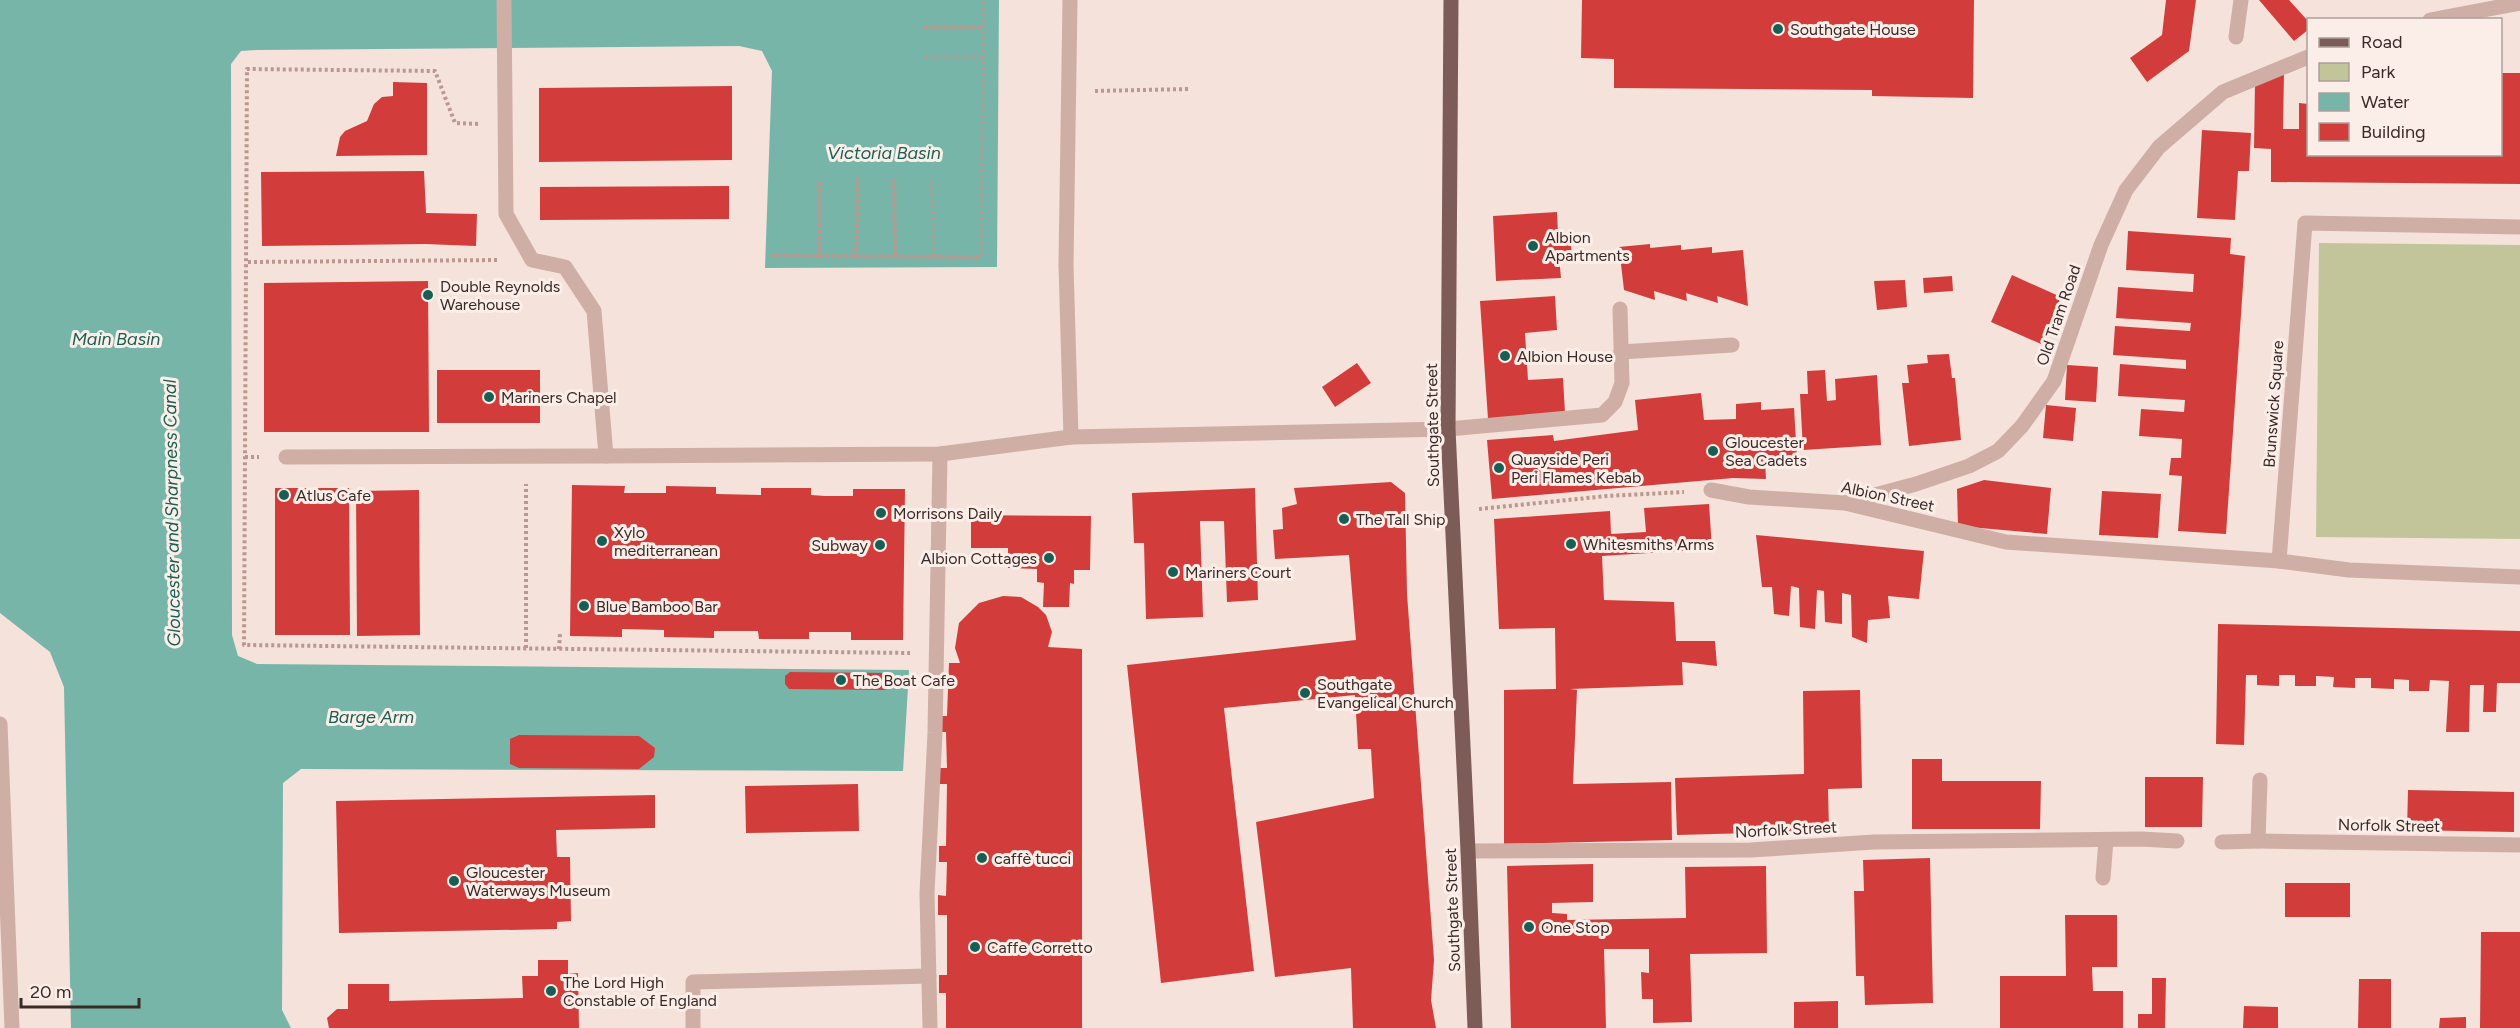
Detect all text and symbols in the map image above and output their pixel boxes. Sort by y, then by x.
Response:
legend [2307,18,2502,156]
place label: Southgate House [1790,20,1916,39]
marker: Southgate House [1771,22,1785,36]
text: Road [2361,31,2402,53]
text: Park [2361,61,2396,83]
text: Water [2361,91,2409,113]
text: Building [2361,121,2426,143]
water label: Victoria Basin [827,142,941,164]
place label: Albion Apartments [1545,228,1630,265]
marker: Albion Apartments [1526,239,1540,253]
street label: Old Tram Road [2032,262,2085,368]
place label: Double Reynolds Warehouse [440,277,560,314]
marker: Double Reynolds Warehouse [421,288,435,302]
water label: Main Basin [72,328,160,350]
street label: Brunswick Square [2260,340,2287,468]
place label: Albion House [1517,347,1613,366]
marker: Albion House [1498,349,1512,363]
street label: Southgate Street [1422,363,1443,487]
water label: Gloucester and Sharpness Canal [159,378,185,647]
place label: Mariners Chapel [501,388,617,407]
marker: Mariners Chapel [482,390,496,404]
place label: Gloucester Sea Cadets [1725,433,1807,470]
marker: Gloucester Sea Cadets [1706,444,1720,458]
place label: Quayside Peri Peri Flames Kebab [1511,450,1641,487]
marker: Quayside Peri Peri Flames Kebab [1492,461,1506,475]
street label: Albion Street [1840,477,1936,516]
place label: Atlus Cafe [296,486,371,505]
marker: Atlus Cafe [277,488,291,502]
place label: Morrisons Daily [893,504,1003,523]
marker: Morrisons Daily [874,506,888,520]
place label: The Tall Ship [1356,510,1445,529]
marker: The Tall Ship [1337,512,1351,526]
place label: Xylo mediterranean [614,523,718,560]
marker: Xylo mediterranean [595,534,609,548]
place label: Whitesmiths Arms [1583,535,1714,554]
place label: Subway [811,536,869,555]
marker: Whitesmiths Arms [1564,537,1578,551]
marker: Subway [873,538,887,552]
place label: Albion Cottages [921,549,1037,568]
marker: Albion Cottages [1042,551,1056,565]
place label: Mariners Court [1185,563,1292,582]
marker: Mariners Court [1166,565,1180,579]
place label: Blue Bamboo Bar [596,597,718,616]
marker: Blue Bamboo Bar [577,599,591,613]
place label: The Boat Cafe [853,671,955,690]
marker: The Boat Cafe [834,673,848,687]
place label: Southgate Evangelical Church [1317,675,1454,712]
marker: Southgate Evangelical Church [1298,686,1312,700]
water label: Barge Arm [328,706,414,728]
street label: Norfolk Street [2338,815,2440,836]
street label: Norfolk Street [1734,817,1838,842]
street label: Southgate Street [1441,848,1464,972]
place label: caffè tucci [994,849,1071,868]
marker: caffè tucci [975,851,989,865]
place label: Gloucester Waterways Museum [466,863,610,900]
marker: Gloucester Waterways Museum [447,874,461,888]
place label: One Stop [1541,918,1610,937]
marker: One Stop [1522,920,1536,934]
place label: Caffe Corretto [987,938,1093,957]
marker: Caffe Corretto [968,940,982,954]
scale bar [21,971,140,1009]
place label: The Lord High Constable of England [563,973,717,1010]
text: 20 m [30,981,71,1003]
marker: The Lord High Constable of England [544,984,558,998]

